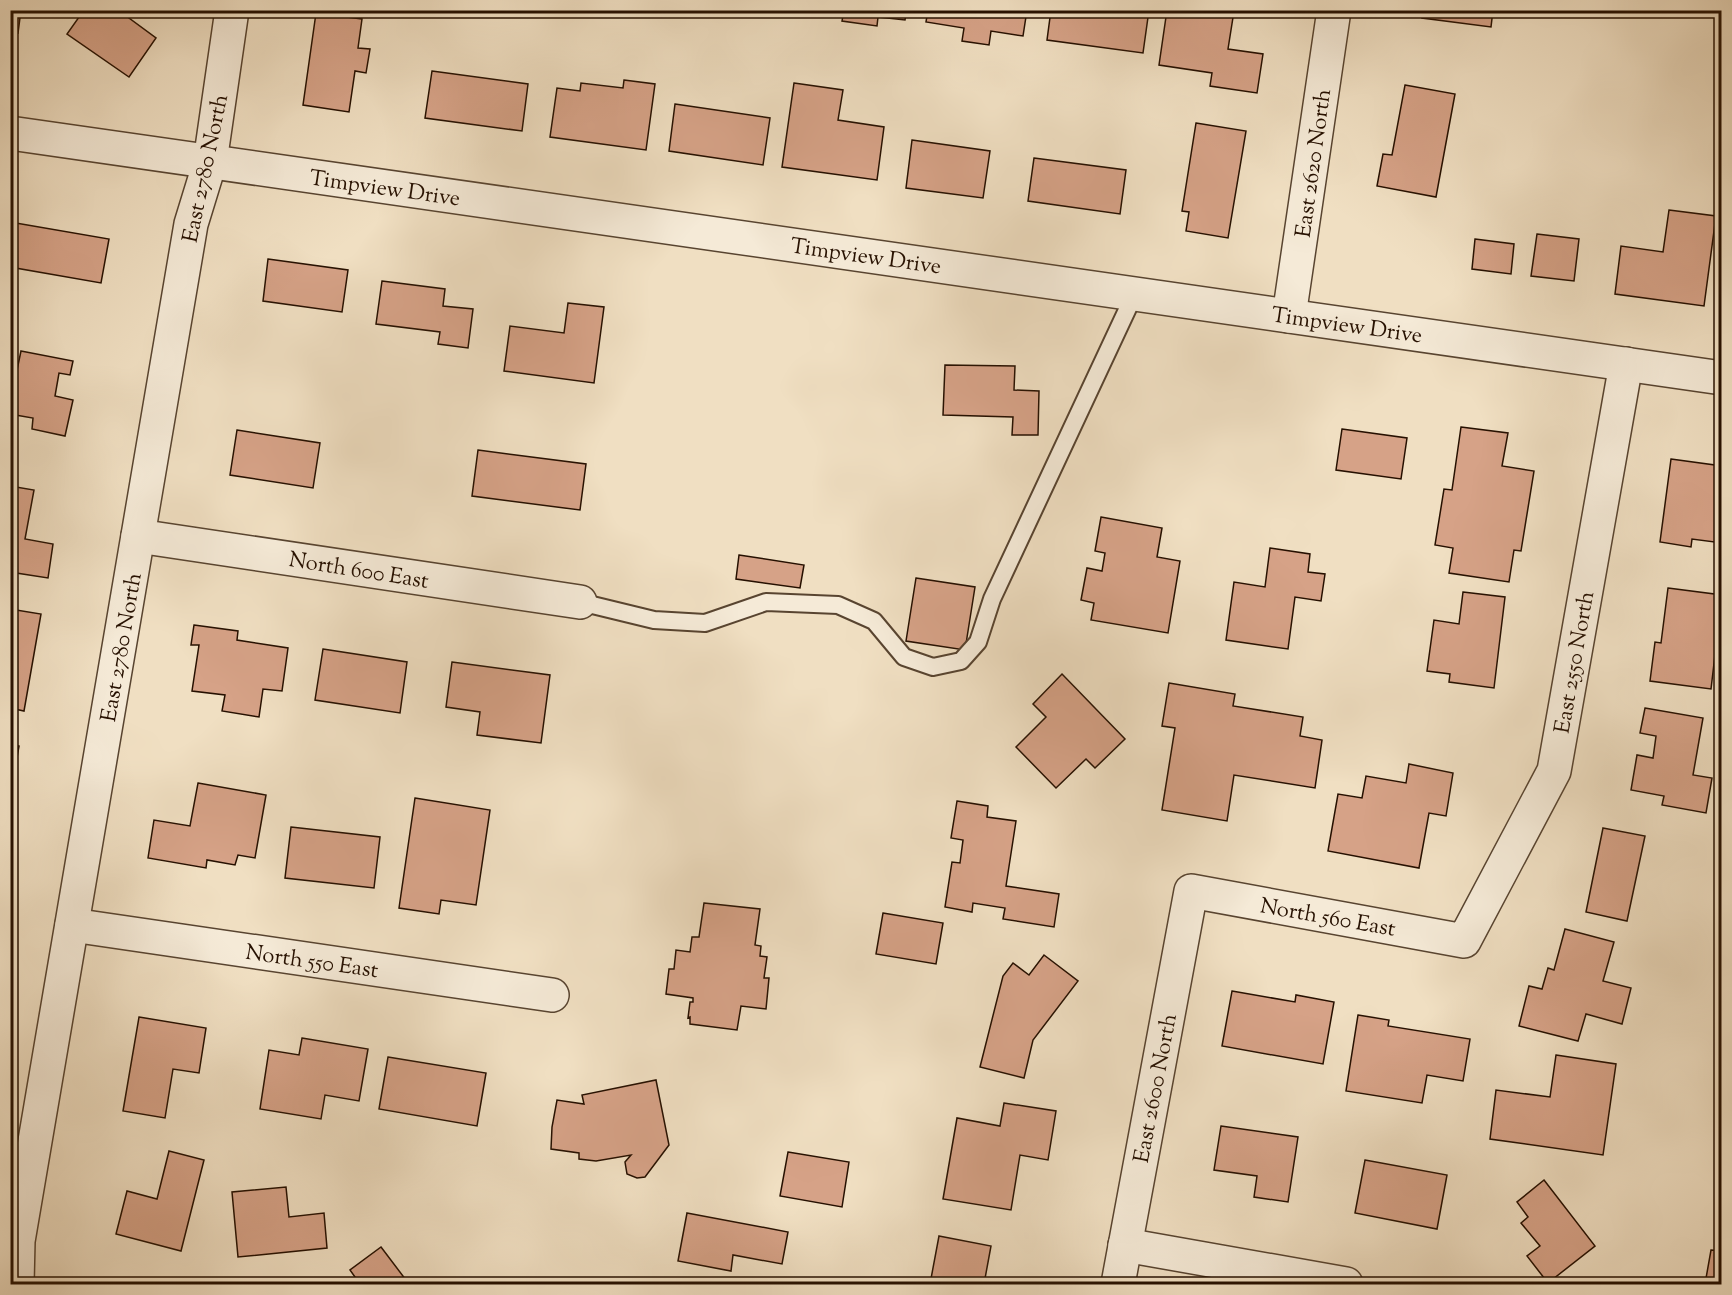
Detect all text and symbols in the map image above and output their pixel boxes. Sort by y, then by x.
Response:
street label: East 2620 North [1289,87,1341,240]
street label: East 2780 North [176,91,238,246]
street label: Timpview Drive [307,164,462,216]
street label: Timpview Drive [788,232,943,284]
street label: Timpview Drive [1269,301,1424,353]
street label: North 600 East [286,545,431,599]
street label: East 2780 North [94,570,152,725]
street label: East 2550 North [1548,589,1604,736]
street label: North 560 East [1257,891,1398,947]
street label: North 550 East [243,938,381,988]
street label: East 2600 North [1127,1011,1187,1166]

